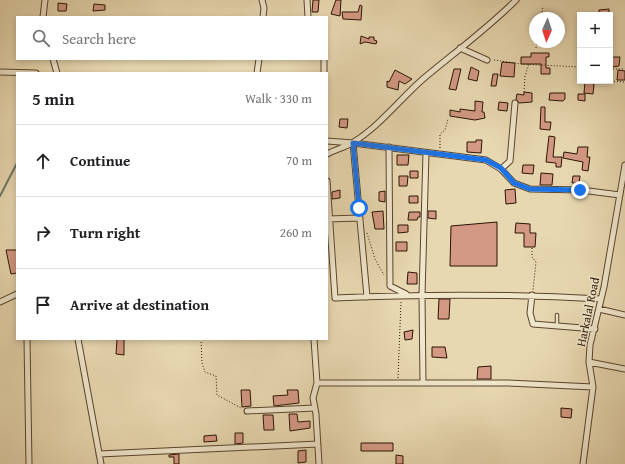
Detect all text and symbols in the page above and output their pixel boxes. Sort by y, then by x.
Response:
north arrow [529,12,565,48]
map controls [577,12,613,84]
button: + [577,12,613,48]
search box [16,16,328,60]
icon: search [30,27,52,49]
text: Search here [62,28,136,49]
button: − [577,48,613,84]
text: 5 min [32,86,74,111]
text: Walk · 330 m [245,89,312,108]
icon: ahead [32,150,54,172]
text: Continue [70,150,131,171]
text: 70 m [286,151,312,170]
route end [571,181,589,199]
route start [350,199,368,217]
icon: right [32,222,54,244]
text: Turn right [70,222,141,243]
text: 260 m [280,223,312,242]
street label: Harkalal Road [572,275,603,348]
icon: arrive [32,294,54,316]
text: Arrive at destination [70,294,209,315]

